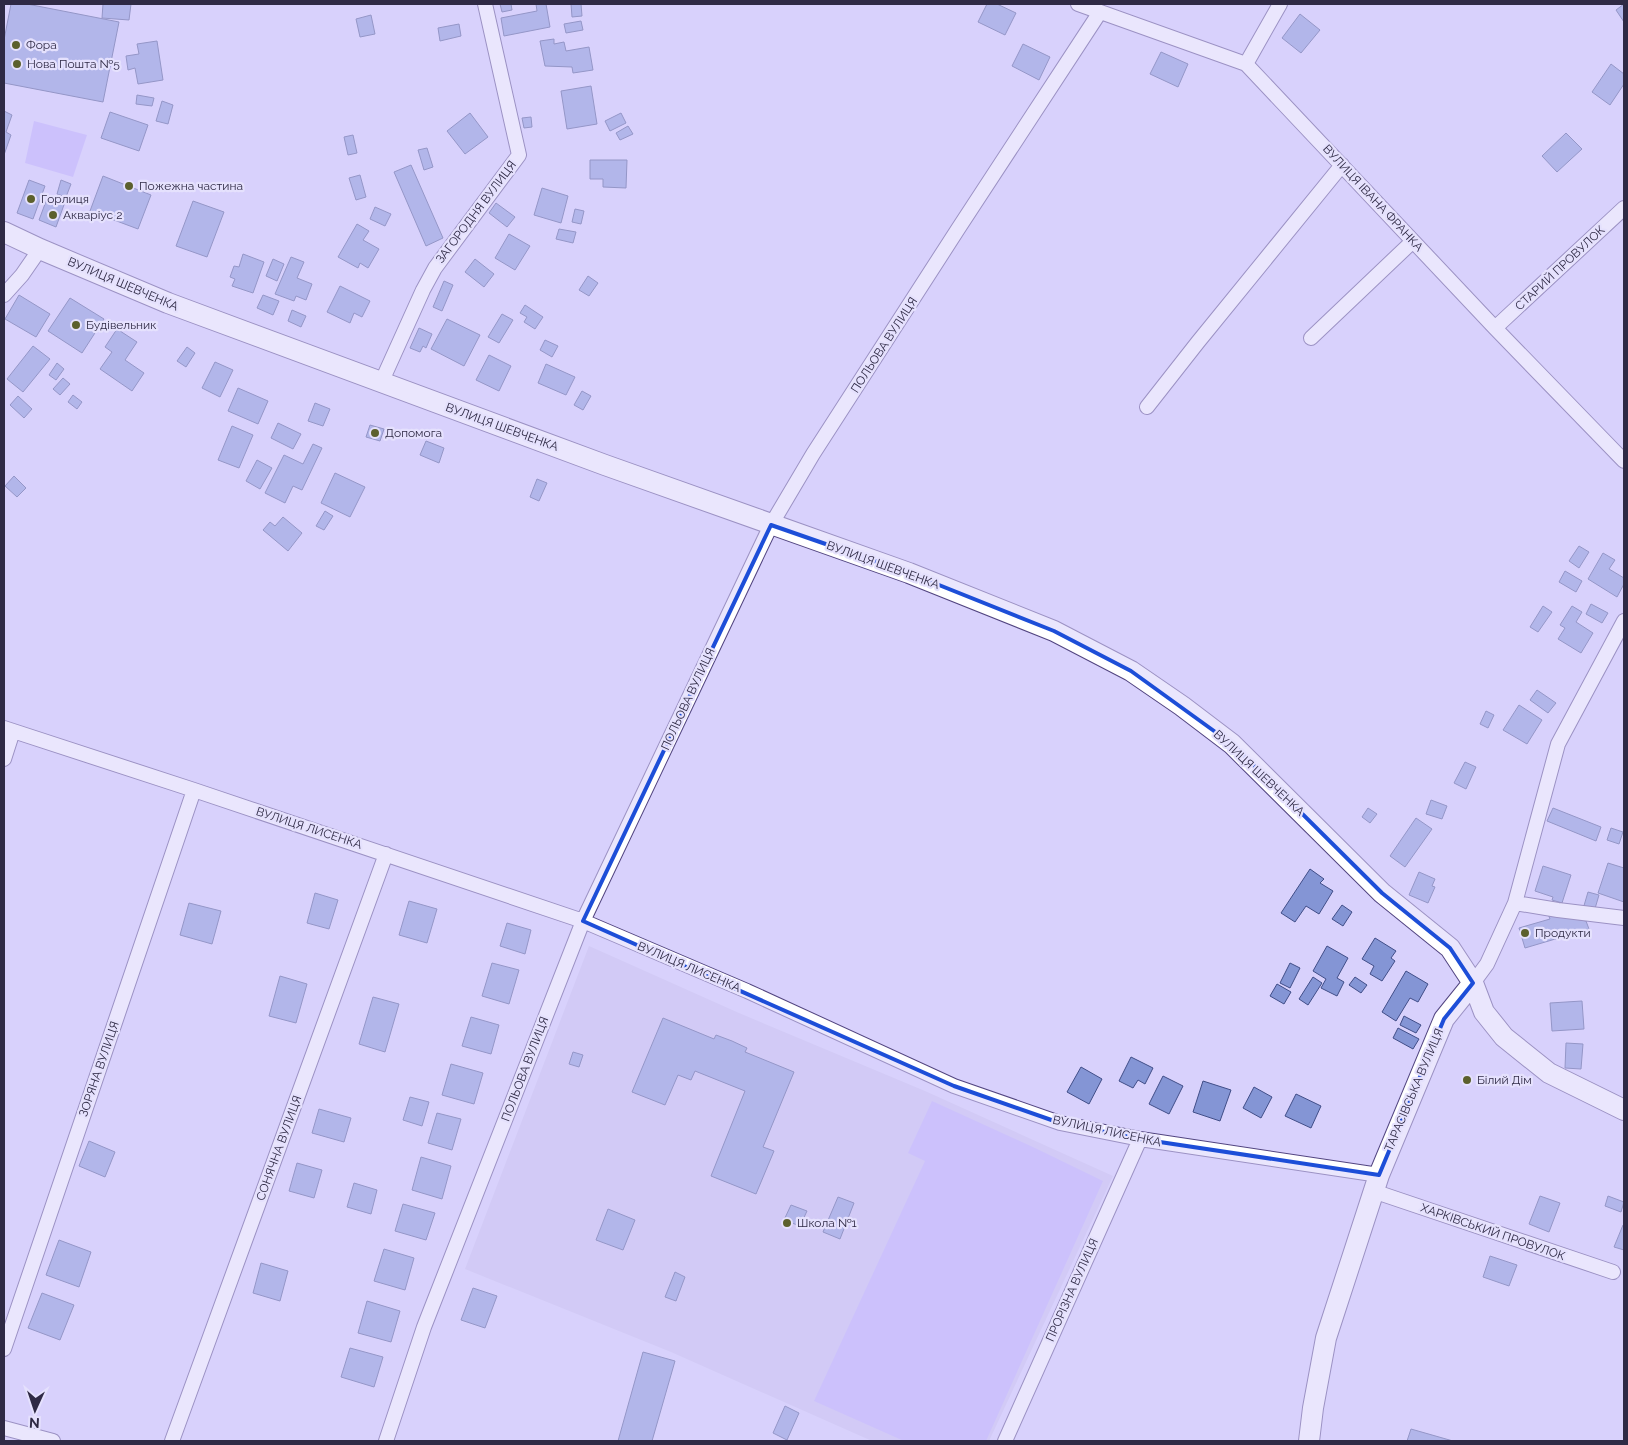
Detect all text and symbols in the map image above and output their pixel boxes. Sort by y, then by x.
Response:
place label: Фора [26,38,57,52]
marker: Фора [10,39,22,51]
place label: Нова Пошта №5 [27,57,120,71]
marker: Нова Пошта №5 [11,58,23,70]
street label: ВУЛИЦЯ ІВАНА ФРАНКА [1320,142,1426,254]
street label: ЗАГОРОДНЯ ВУЛИЦЯ [433,158,519,266]
place label: Пожежна частина [139,179,243,193]
marker: Пожежна частина [123,180,135,192]
place label: Горлиця [41,192,89,206]
marker: Горлиця [25,193,37,205]
place label: Акваріус 2 [63,208,123,222]
marker: Акваріус 2 [47,209,59,221]
street label: СТАРИЙ ПРОВУЛОК [1512,223,1608,313]
street label: ВУЛИЦЯ ШЕВЧЕНКА [65,254,181,314]
street label: ПОЛЬОВА ВУЛИЦЯ [848,295,920,395]
place label: Будівельник [86,318,156,332]
marker: Будівельник [70,319,82,331]
street label: ВУЛИЦЯ ШЕВЧЕНКА [444,400,560,454]
place label: Допомога [385,426,442,440]
marker: Допомога [369,427,381,439]
street label: ВУЛИЦЯ ШЕВЧЕНКА [825,538,941,592]
street label: ПОЛЬОВА ВУЛИЦЯ [658,646,718,752]
street label: ВУЛИЦЯ ШЕВЧЕНКА [1211,727,1307,819]
street label: ВУЛИЦЯ ЛИСЕНКА [254,804,364,852]
place label: Продукти [1535,926,1591,940]
marker: Продукти [1519,927,1531,939]
street label: ВУЛИЦЯ ЛИСЕНКА [635,939,743,995]
street label: ПОЛЬОВА ВУЛИЦЯ [499,1015,551,1123]
street label: ЗОРЯНА ВУЛИЦЯ [76,1019,122,1119]
street label: ТАРАСІВСЬКА ВУЛИЦЯ [1382,1026,1446,1154]
place label: Білий Дім [1477,1073,1532,1087]
marker: Білий Дім [1461,1074,1473,1086]
street label: СОНЯЧНА ВУЛИЦЯ [253,1094,305,1202]
street label: ВУЛИЦЯ ЛИСЕНКА [1051,1113,1163,1149]
street label: ХАРКІВСЬКИЙ ПРОВУЛОК [1419,1201,1567,1263]
place label: Школа №1 [797,1216,857,1230]
marker: Школа №1 [781,1217,793,1229]
street label: ПРОРІЗНА ВУЛИЦЯ [1043,1236,1101,1344]
north arrow [10,1385,60,1435]
text: N [29,1415,40,1431]

